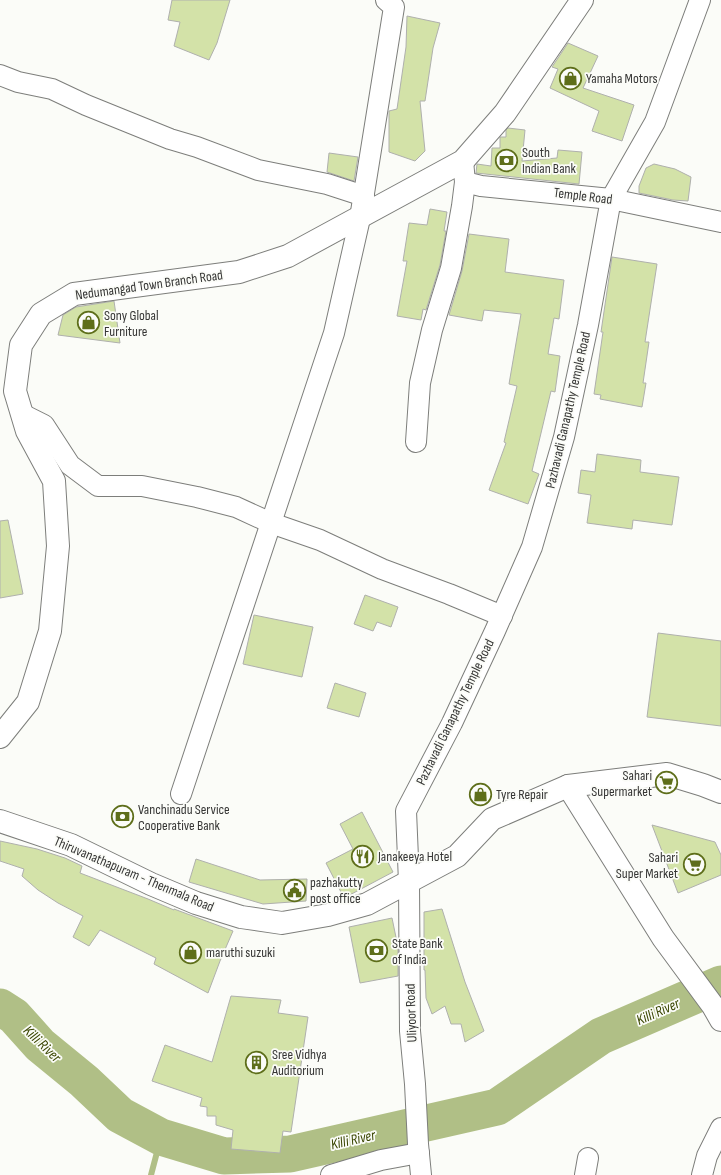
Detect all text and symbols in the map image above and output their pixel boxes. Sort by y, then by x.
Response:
shop icon: Yamaha Motors [558,65,584,91]
place label: Yamaha Motors [586,70,658,87]
place label: South Indian Bank [522,144,577,177]
bank icon: South Indian Bank [494,147,520,173]
street label: Temple Road [553,184,613,208]
street label: Nedumangad Town Branch Road [74,266,224,304]
place label: Sony Global Furniture [104,307,159,340]
shop icon: Sony Global Furniture [76,310,102,336]
street label: Pazhavadi Ganapathy Temple Road [542,330,594,490]
street label: Pazhavadi Ganapathy Temple Road [412,636,498,788]
place label: Sahari Supermarket [591,767,652,800]
supermarket icon: Sahari Supermarket [654,770,680,796]
shop icon: Tyre Repair [468,781,494,807]
place label: Tyre Repair [496,786,548,803]
place label: Vanchinadu Service Cooperative Bank [138,801,230,834]
bank icon: Vanchinadu Service Cooperative Bank [109,804,135,830]
street label: Thiruvanathapuram - Thenmala Road [51,833,217,916]
restaurant icon: Janakeeya Hotel [349,843,375,869]
place label: Janakeeya Hotel [377,848,452,865]
place label: Sahari Super Market [616,849,678,882]
supermarket icon: Sahari Super Market [681,852,707,878]
place label: pazhakutty post office [310,874,363,907]
public building icon: pazhakutty post office [282,877,308,903]
place label: State Bank of India [392,935,443,968]
bank icon: State Bank of India [363,938,389,964]
shop icon: maruthi suzuki [178,939,204,965]
place label: maruthi suzuki [206,944,275,961]
street label: Uliyoor Road [401,983,421,1043]
water label: Killi River [633,994,683,1030]
water label: Killi River [19,1021,65,1067]
place label: Sree Vidhya Auditorium [271,1046,327,1079]
building icon: Sree Vidhya Auditorium [244,1049,270,1075]
water label: Killi River [329,1125,378,1154]

